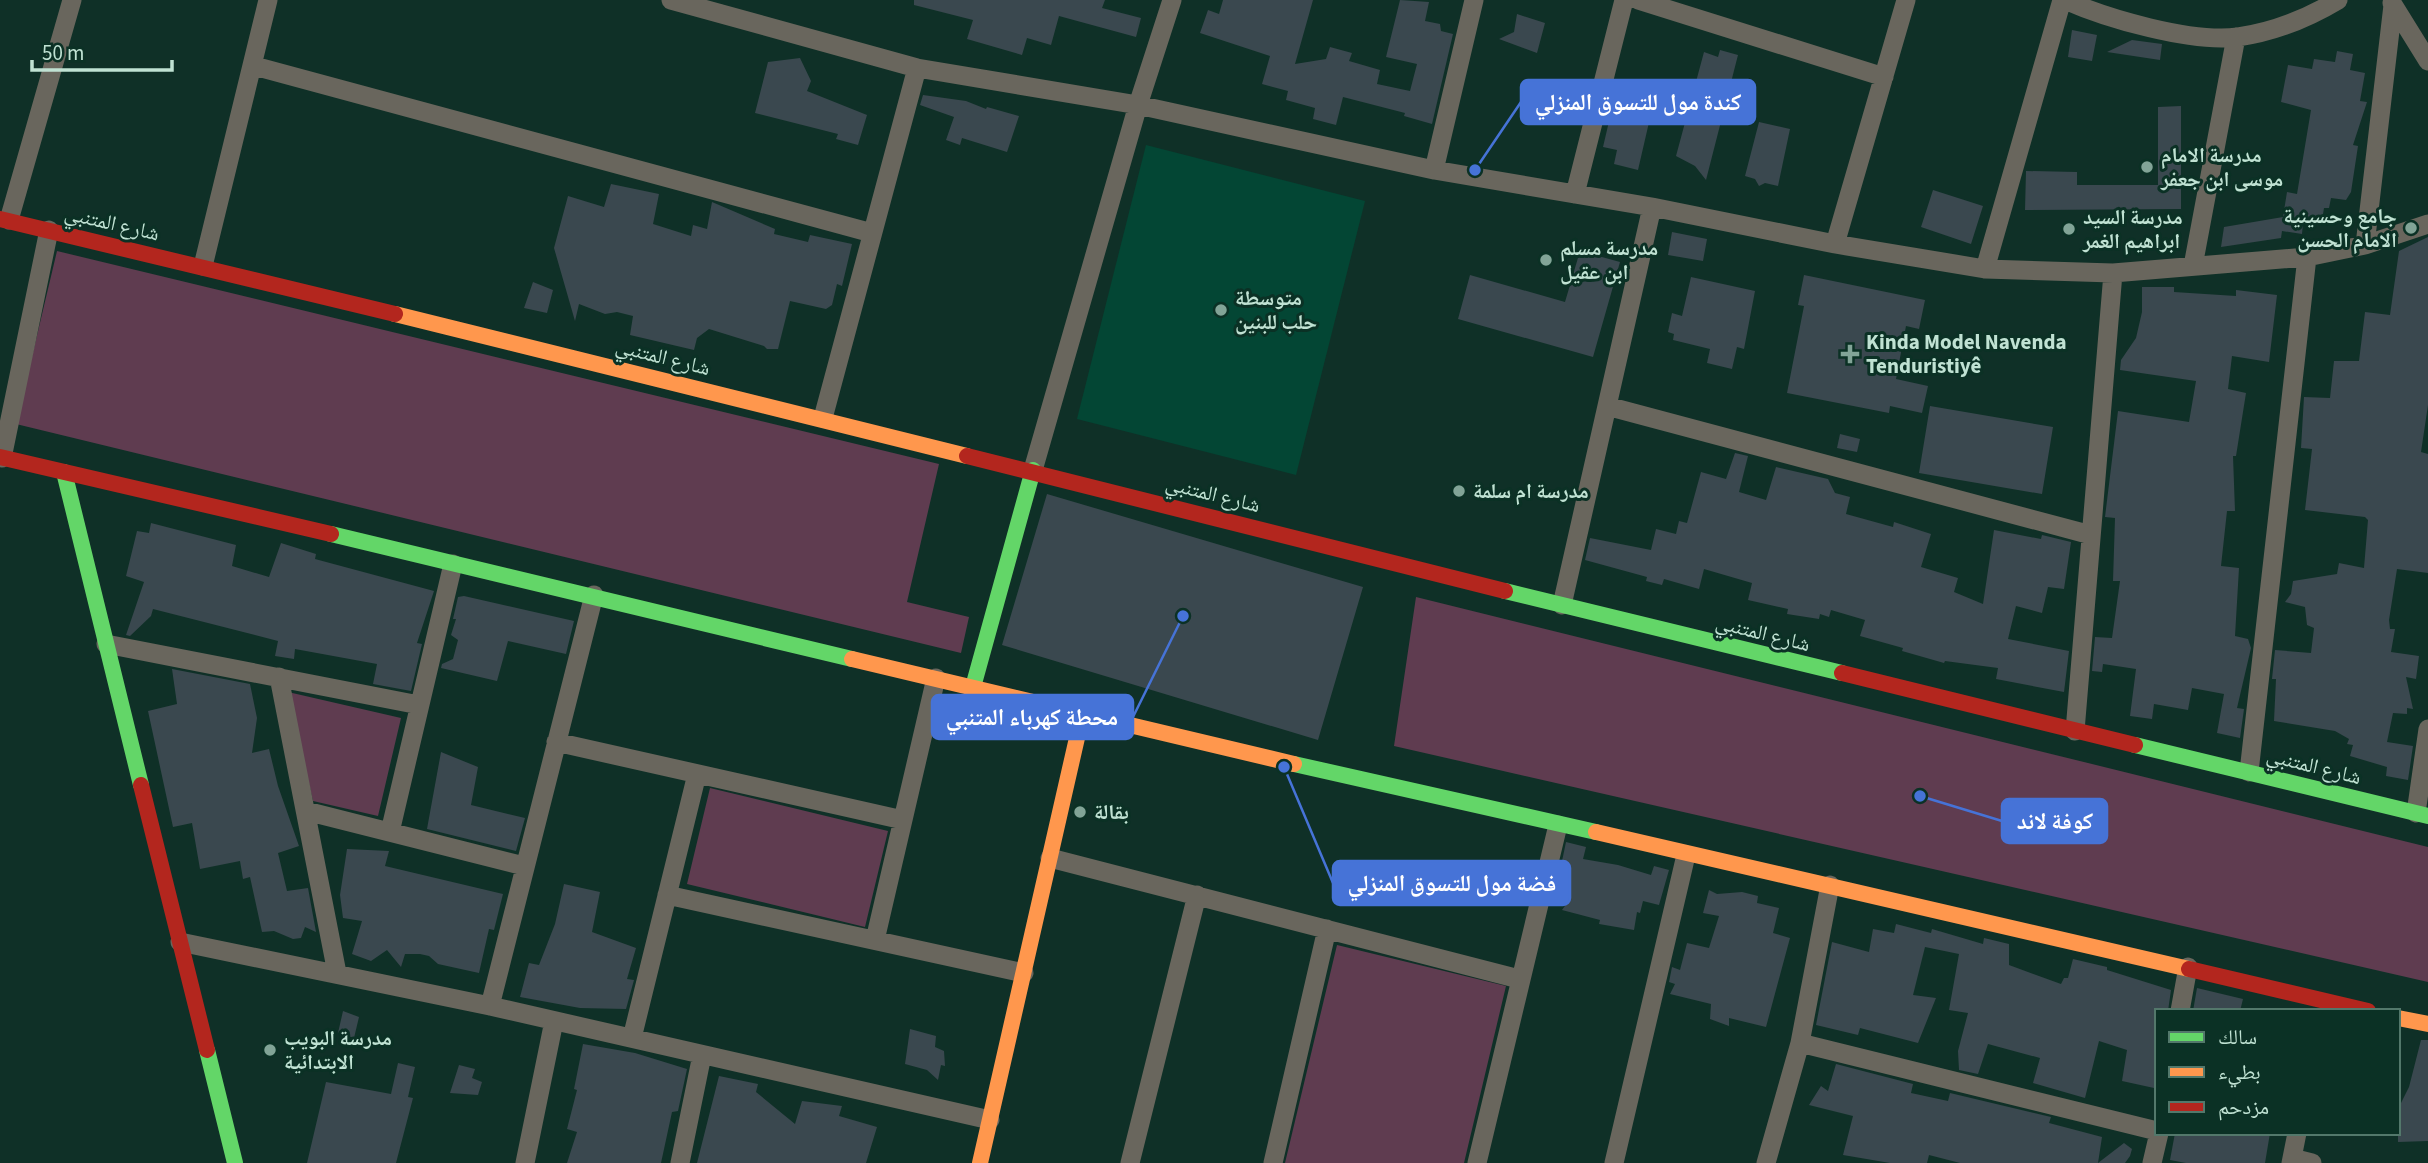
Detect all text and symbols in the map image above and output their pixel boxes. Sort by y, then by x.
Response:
scale bar [32,28,172,72]
text: 50 m [42,38,84,68]
callout: كندة مول للتسوق المنزلي [1521,80,1755,124]
text: كندة مول للتسوق المنزلي [1535,86,1741,121]
place label: مدرسة الامام موسى ابن جعفر [2160,140,2283,194]
marker: مدرسة الامام موسى ابن جعفر [2139,159,2155,175]
street label: شارع المتنبي [61,198,162,250]
place label: جامع وحسينية الامام الحسن [2283,201,2397,255]
place label: مدرسة السيد ابراهيم الغمر [2082,202,2183,256]
marker: جامع وحسينية الامام الحسن [2403,220,2419,236]
marker: مدرسة السيد ابراهيم الغمر [2061,221,2077,237]
place label: مدرسة مسلم ابن عقيل [1560,233,1658,287]
marker: مدرسة مسلم ابن عقيل [1538,252,1554,268]
place label: متوسطة حلب للبنين [1235,283,1317,337]
marker: متوسطة حلب للبنين [1213,302,1229,318]
place label: Kinda Model Navenda Tenduristiyê [1866,327,2067,381]
street label: شارع المتنبي [612,331,713,385]
marker: Kinda Model Navenda Tenduristiyê [1840,344,1860,364]
street label: شارع المتنبي [1162,468,1263,522]
place label: مدرسة ام سلمة [1473,476,1589,506]
marker: مدرسة ام سلمة [1451,483,1467,499]
street label: شارع المتنبي [1712,607,1813,661]
callout: محطة كهرباء المتنبي [932,695,1133,739]
text: محطة كهرباء المتنبي [946,701,1118,736]
street label: شارع المتنبي [2263,740,2364,794]
place label: بقالة [1094,797,1129,827]
callout: كوفة لاند [2002,799,2107,843]
marker: بقالة [1072,804,1088,820]
text: كوفة لاند [2017,805,2093,838]
callout: فضة مول للتسوق المنزلي [1333,861,1570,905]
text: فضة مول للتسوق المنزلي [1348,867,1556,902]
legend [2155,1009,2400,1135]
text: سالك [2218,1022,2257,1052]
place label: مدرسة البويب الابتدائية [284,1023,392,1077]
marker: مدرسة البويب الابتدائية [262,1042,278,1058]
text: بطيء [2218,1057,2261,1088]
text: مزدحم [2218,1092,2269,1122]

